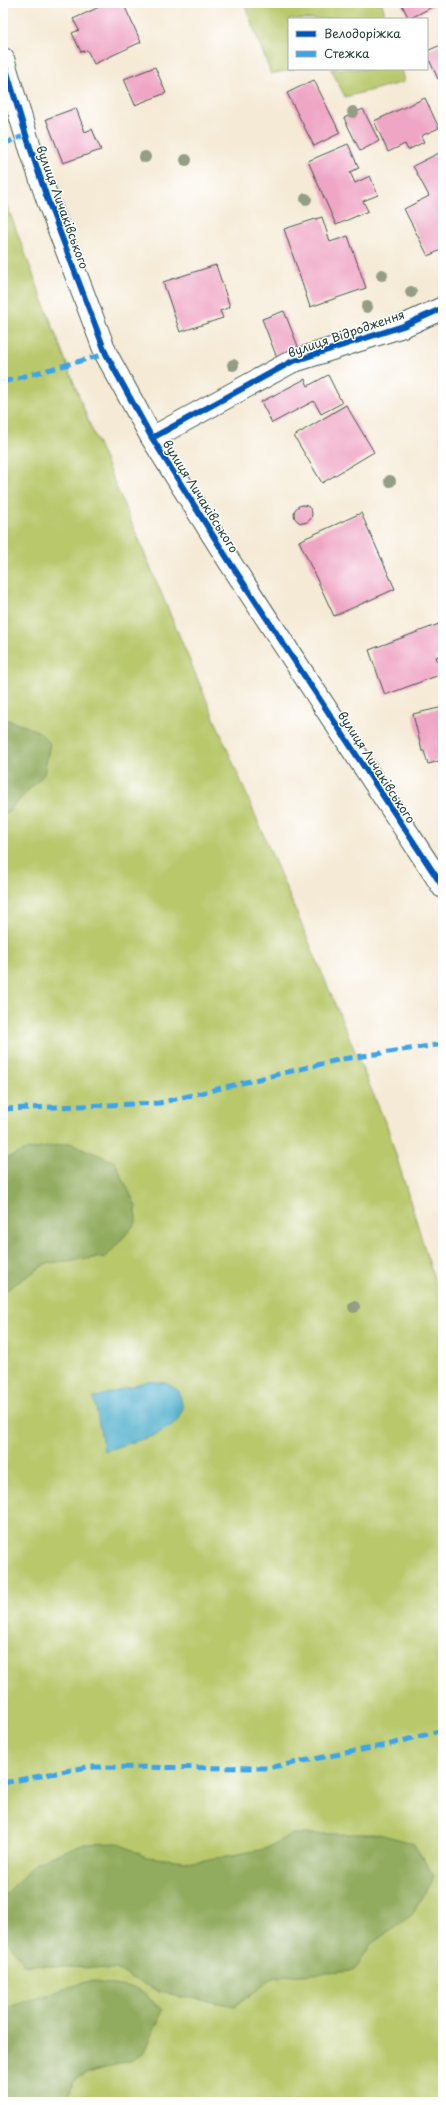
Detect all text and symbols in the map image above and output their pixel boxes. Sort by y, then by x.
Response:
legend [288,18,428,70]
text: Велодоріжка [324,24,401,42]
text: Стежка [324,44,370,62]
street label: вулиця Личаківського [32,143,94,272]
street label: вулиця Відродження [285,305,407,361]
street label: вулиця Личаківського [159,436,243,556]
street label: вулиця Личаківського [334,707,420,827]

